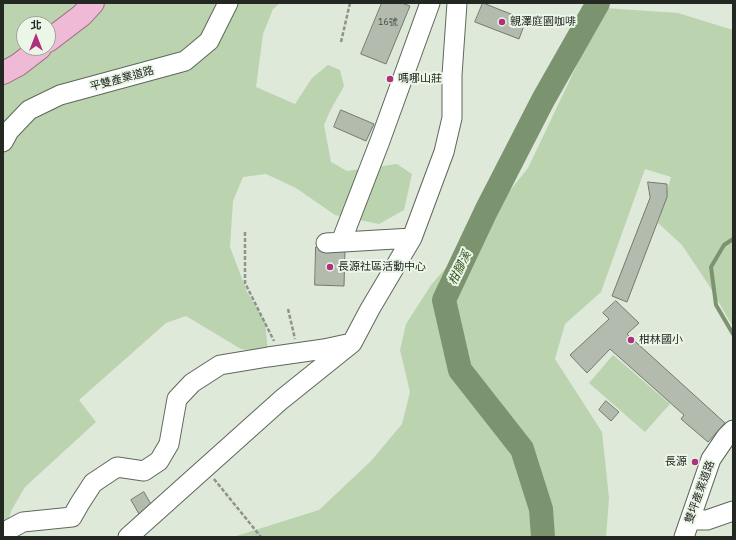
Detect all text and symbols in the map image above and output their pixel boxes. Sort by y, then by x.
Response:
place label: 親澤庭園咖啡 [510,15,576,29]
north arrow [16,16,56,56]
house number: 16號 [378,17,398,27]
marker: 親澤庭園咖啡 [497,17,507,27]
text: 北 [31,18,42,32]
street label: 平雙產業道路 [88,64,156,94]
place label: 嗎哪山莊 [398,72,442,86]
marker: 嗎哪山莊 [385,74,395,84]
water label: 柑腳溪 [446,249,474,287]
place label: 長源社區活動中心 [338,260,426,274]
marker: 長源社區活動中心 [325,262,335,272]
place label: 柑林國小 [639,333,683,347]
marker: 柑林國小 [626,335,636,345]
place label: 長源 [665,455,687,469]
marker: 長源 [690,457,700,467]
street label: 雙坪產業道路 [683,459,717,525]

